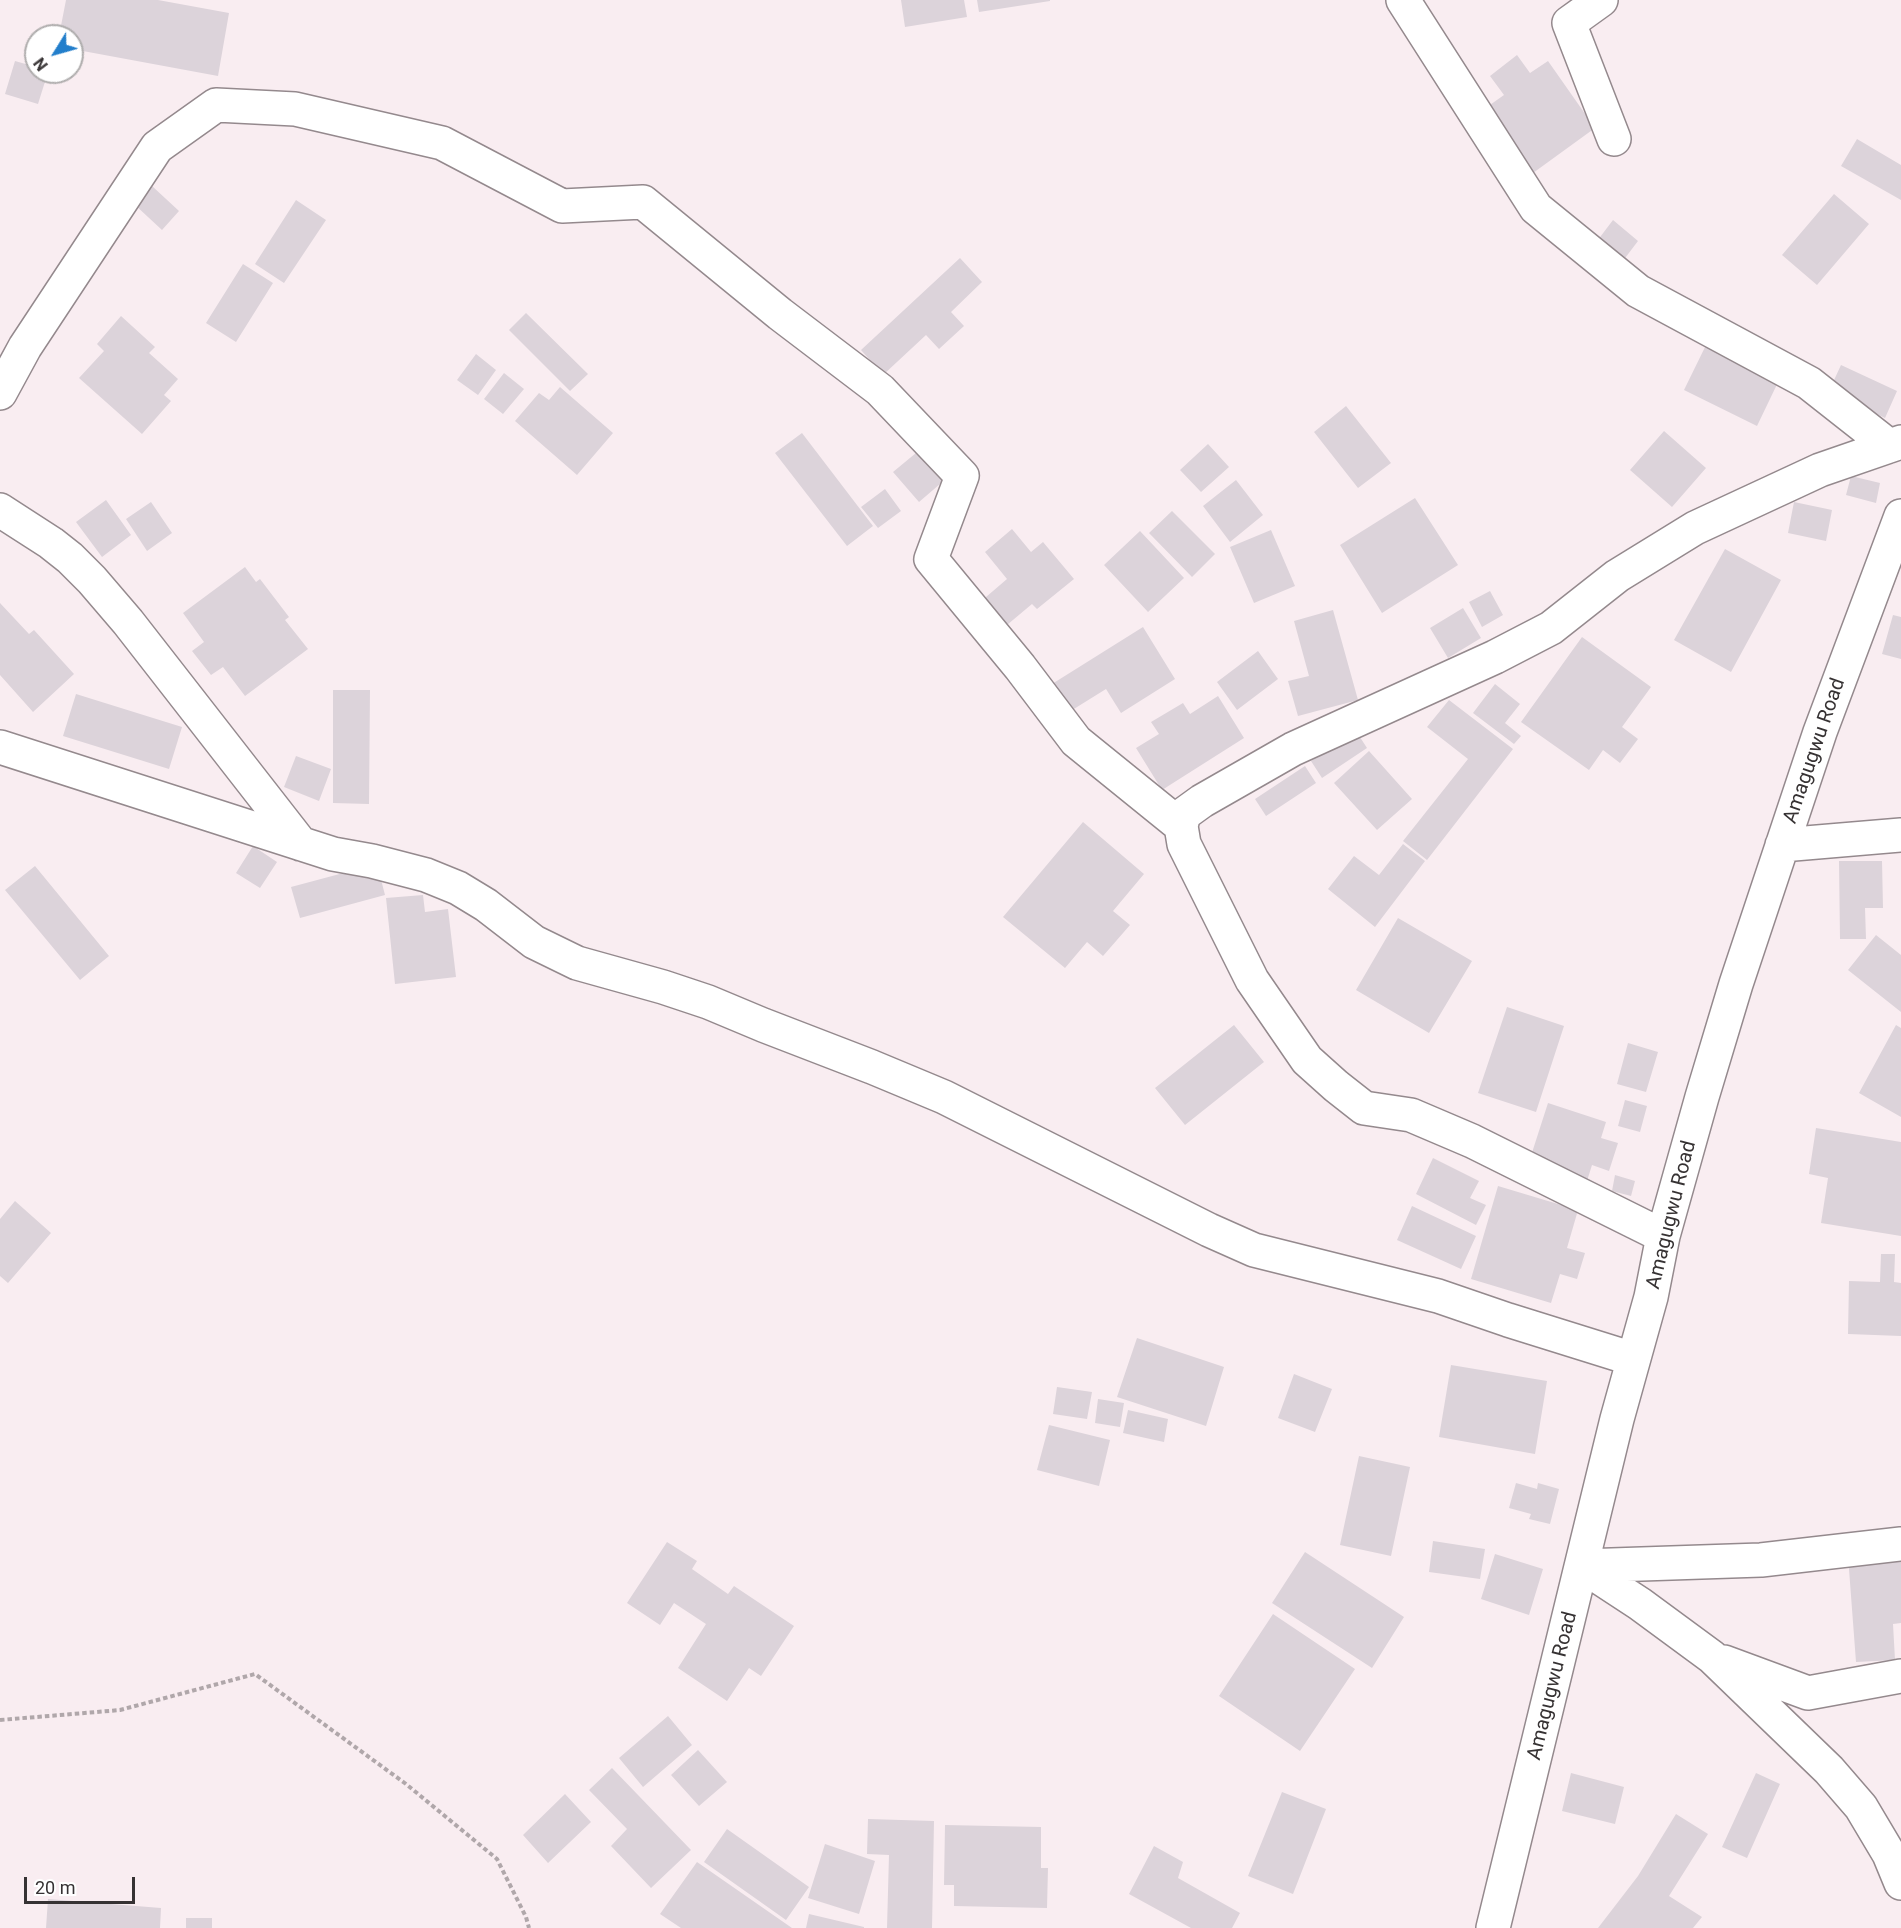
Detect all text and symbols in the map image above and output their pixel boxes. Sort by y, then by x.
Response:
north arrow [24,24,84,84]
text: N [30,54,52,74]
street label: Amagugwu Road [1779,675,1851,827]
street label: Amagugwu Road [1642,1138,1702,1292]
street label: Amagugwu Road [1523,1609,1583,1763]
scale bar [27,1865,138,1903]
text: 20 m [35,1877,75,1898]

